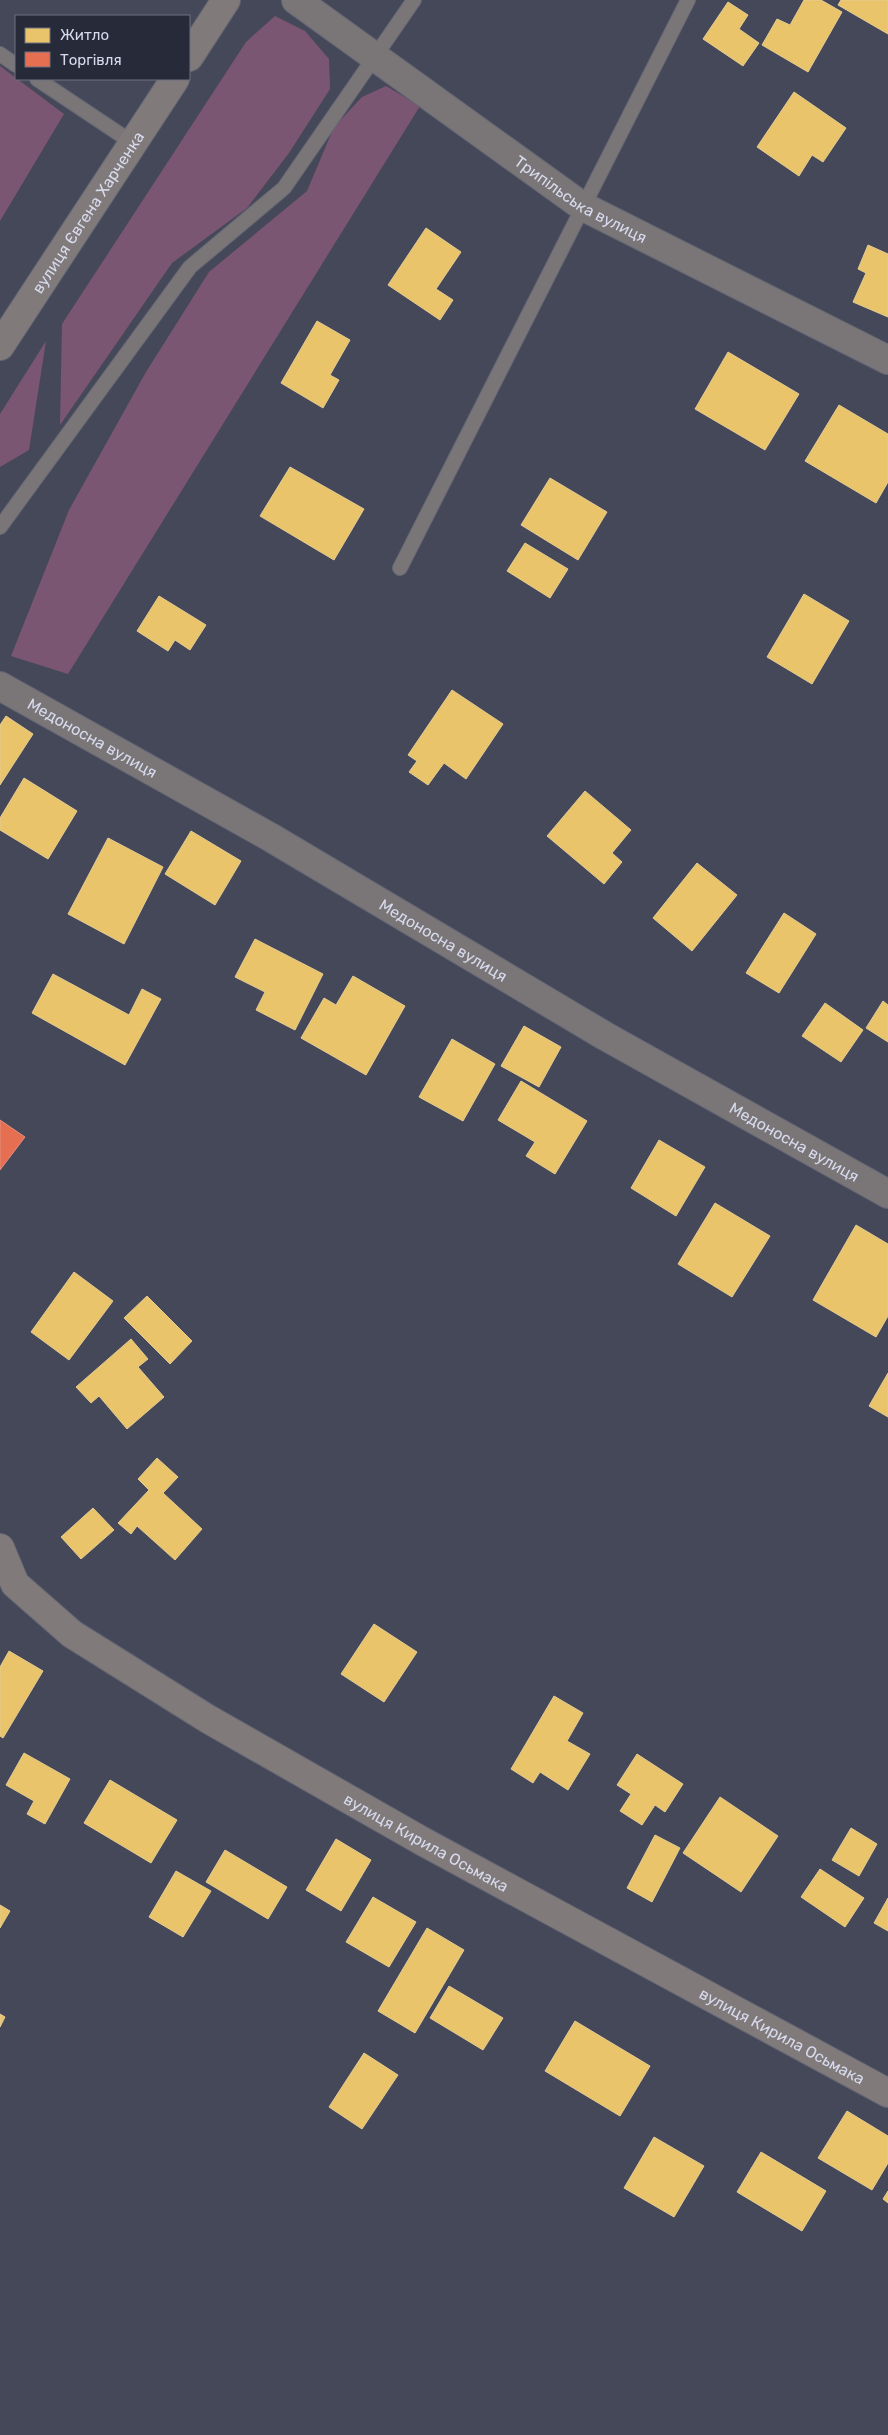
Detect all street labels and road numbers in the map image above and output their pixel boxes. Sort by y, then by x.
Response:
street label: вулиця Євгена Харченка [28,128,148,297]
street label: Трипільська вулиця [511,152,650,247]
street label: Медоносна вулиця [24,694,160,782]
street label: Медоносна вулиця [376,895,511,986]
street label: Медоносна вулиця [726,1098,862,1186]
street label: вулиця Кирила Осьмака [341,1790,512,1896]
street label: вулиця Кирила Осьмака [696,1984,868,2089]

